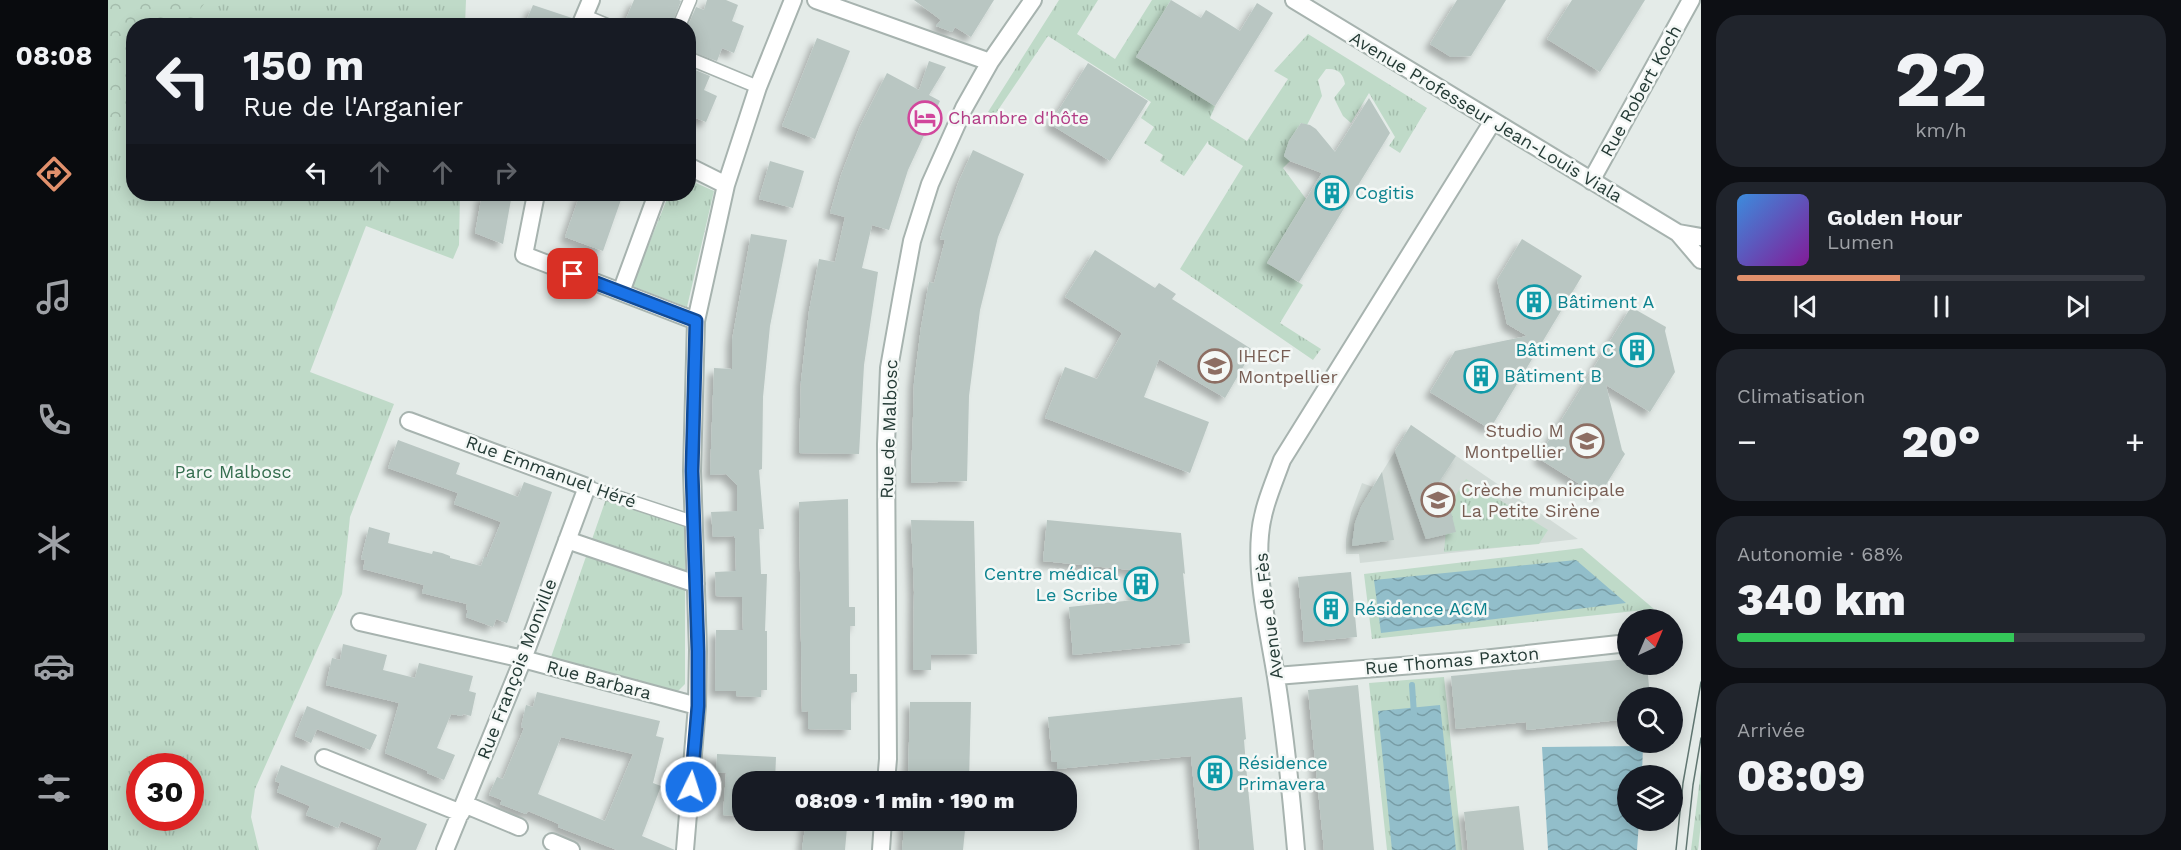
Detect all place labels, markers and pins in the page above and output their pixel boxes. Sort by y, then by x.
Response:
hotel icon: Chambre d'hôte [907,100,943,136]
place label: Chambre d'hôte [948,107,1089,128]
building icon: Cogitis [1314,175,1350,211]
place label: Cogitis [1355,182,1414,203]
pin [547,248,598,299]
building icon: Bâtiment A [1516,284,1552,320]
place label: Bâtiment A [1557,291,1654,312]
building icon: Bâtiment C [1619,332,1655,368]
place label: Bâtiment C [1516,339,1614,360]
place label: IHECF Montpellier [1238,345,1338,387]
school or university icon: IHECF Montpellier [1197,348,1233,384]
building icon: Bâtiment B [1463,358,1499,394]
place label: Bâtiment B [1504,365,1602,386]
place label: Studio M Montpellier [1464,420,1564,462]
school or university icon: Studio M Montpellier [1569,423,1605,459]
place label: Crèche municipale La Petite Sirène [1461,479,1625,521]
school or university icon: Crèche municipale La Petite Sirène [1420,482,1456,518]
place label: Centre médical Le Scribe [984,563,1118,605]
building icon: Centre médical Le Scribe [1123,566,1159,602]
building icon: Résidence ACM [1313,591,1349,627]
place label: Résidence ACM [1354,598,1488,619]
place label: Résidence Primavera [1238,752,1328,794]
building icon: Résidence Primavera [1197,755,1233,791]

